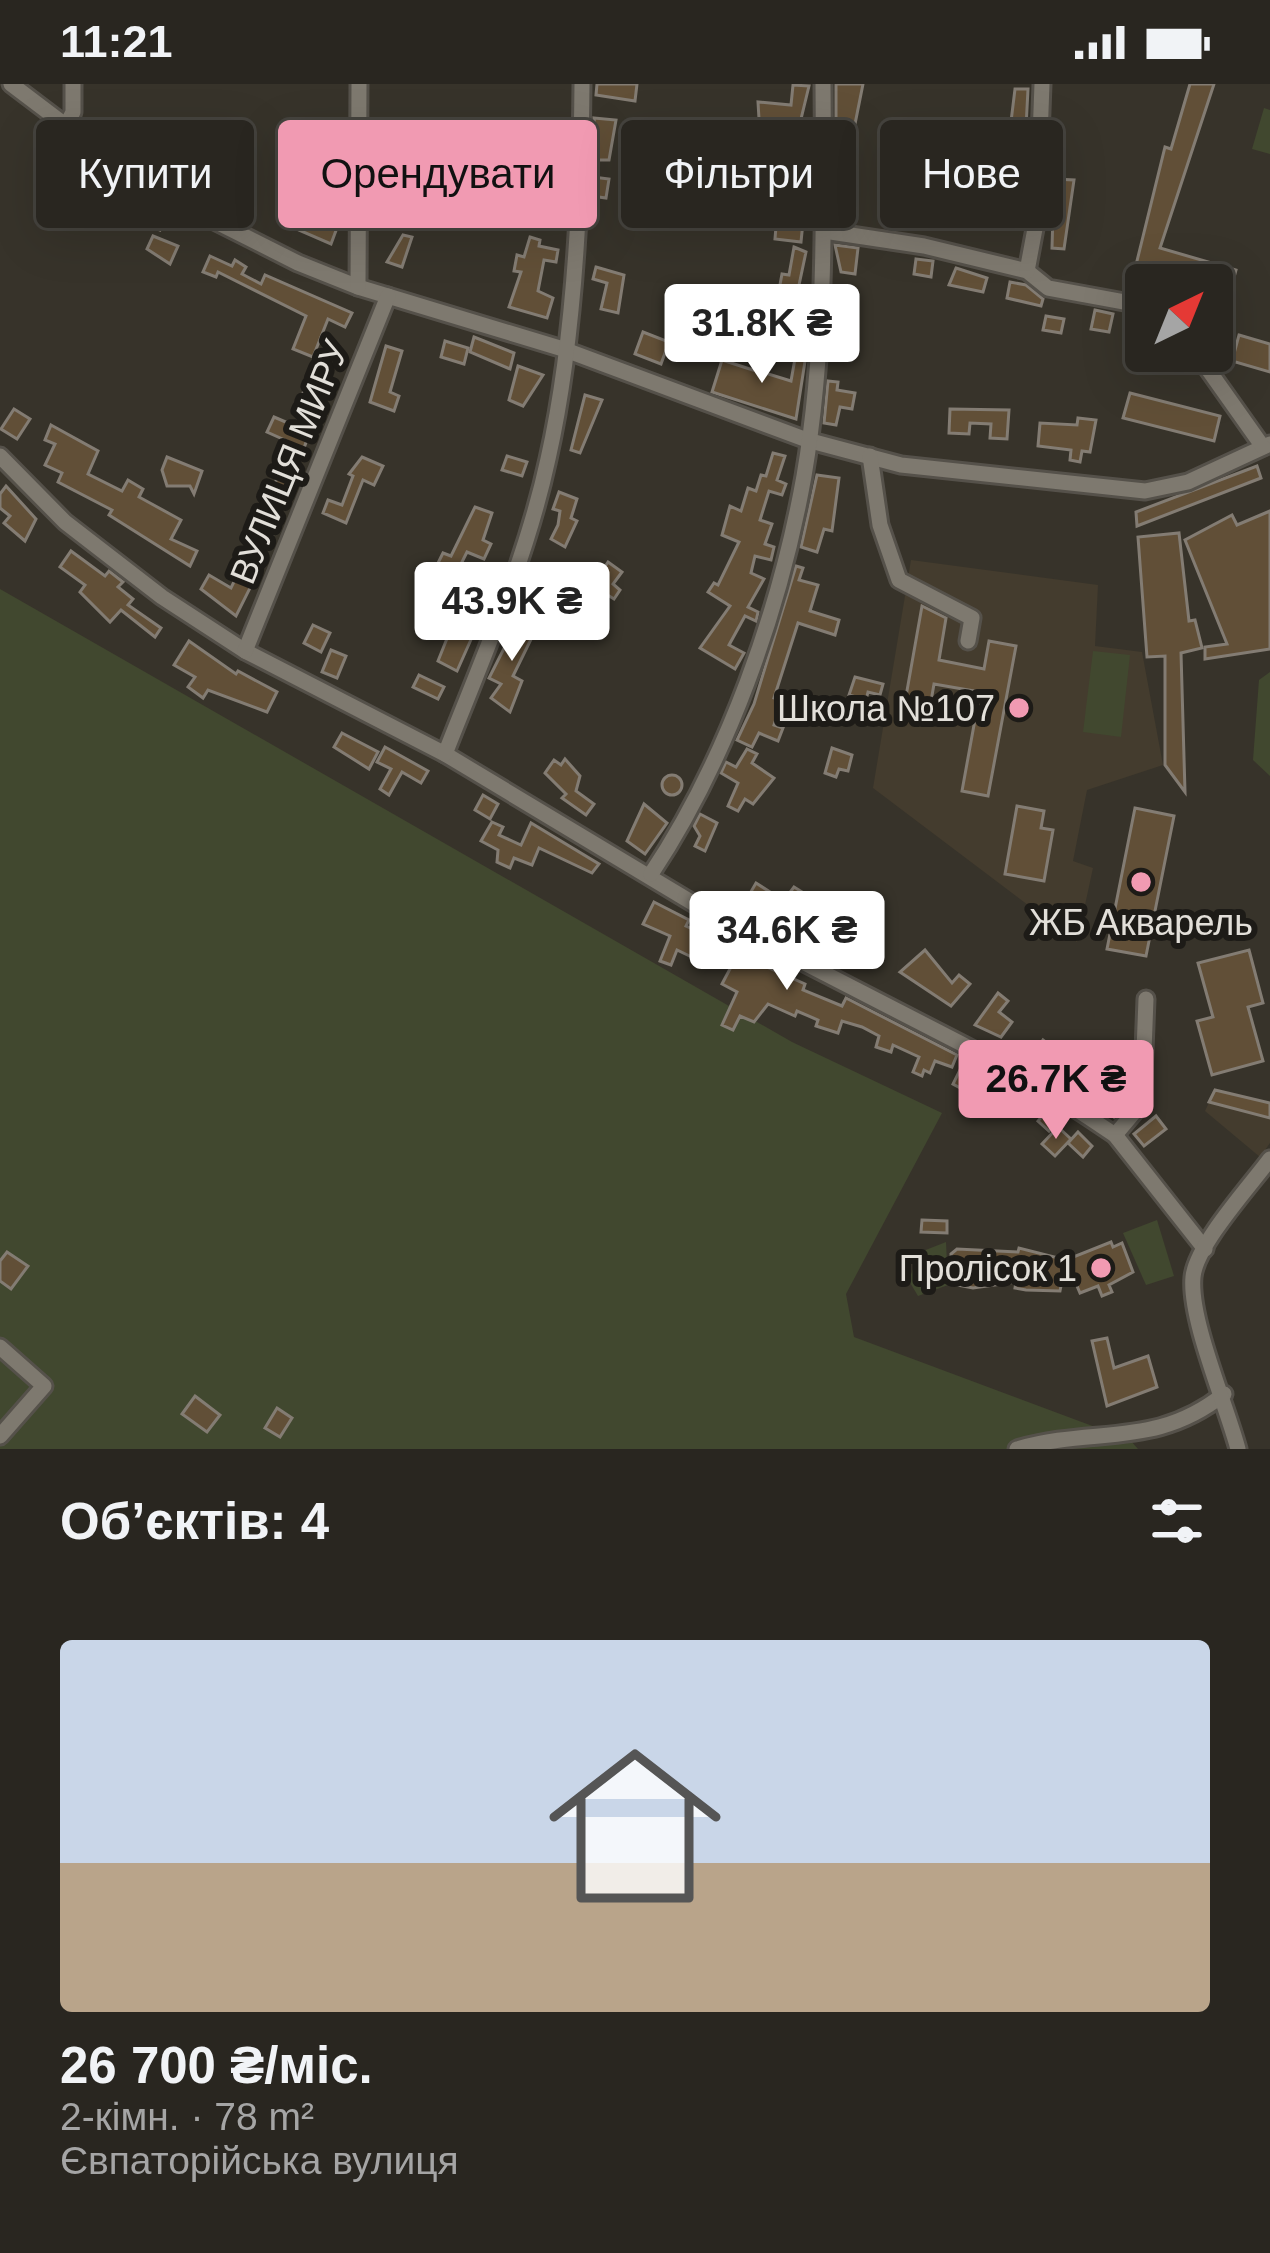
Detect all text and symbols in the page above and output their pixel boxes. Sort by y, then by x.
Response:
text: 11:21 [60,16,173,67]
chip: Купити [36,120,254,228]
chip: Орендувати [278,120,597,228]
chip: Фільтри [621,120,856,228]
chip: Нове [880,120,1063,228]
north arrow [1125,264,1233,372]
map controls [1125,264,1233,372]
pin: 31.8K ₴ [651,284,873,386]
text: 31.8K ₴ [692,301,832,344]
street label: ВУЛИЦЯ МИРУ [222,333,357,590]
pin: 43.9K ₴ [401,562,623,664]
text: 43.9K ₴ [442,579,582,622]
place label: Школа №107 [777,688,995,729]
marker: Школа №107 [1006,695,1032,721]
marker: ЖБ Акварель [1128,869,1154,895]
pin: 34.6K ₴ [676,891,898,993]
place label: ЖБ Акварель [1029,902,1253,943]
text: 34.6K ₴ [717,908,857,951]
pin: 26.7K ₴ [945,1040,1167,1142]
text: 26.7K ₴ [986,1057,1126,1100]
place label: Пролісок 1 [899,1248,1077,1289]
marker: Пролісок 1 [1088,1255,1114,1281]
icon: filters [1144,1488,1210,1554]
text: Об’єктів: 4 [60,1493,329,1550]
icon: home [527,1718,743,1934]
text: 26 700 ₴/міс. [60,2037,373,2094]
text: 2-кімн. · 78 m² [60,2095,314,2138]
text: Євпаторійська вулиця [60,2139,459,2182]

